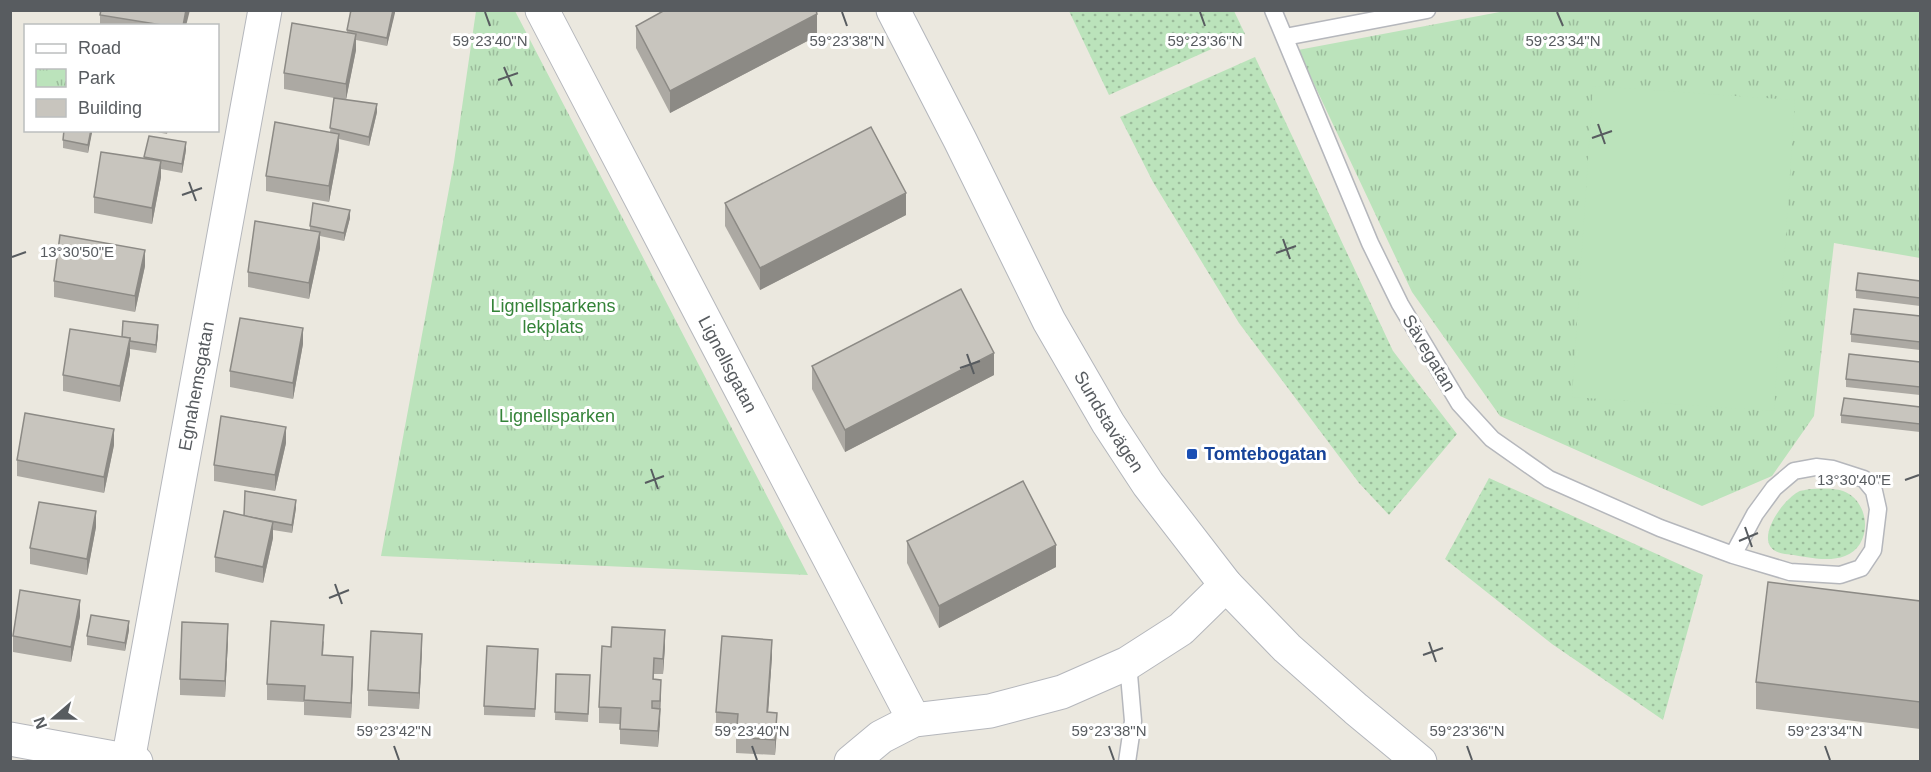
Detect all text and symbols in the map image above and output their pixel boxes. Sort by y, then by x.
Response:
legend [24,24,219,132]
text: 59°23'40"N [452,32,528,49]
text: 59°23'38"N [809,32,885,49]
text: 59°23'36"N [1167,32,1243,49]
text: 59°23'34"N [1525,32,1601,49]
text: Road [78,38,121,58]
text: Park [78,68,116,88]
text: Building [78,98,142,118]
text: 13°30'50"E [40,243,114,260]
park label: Lignellsparkens lekplats [490,296,616,337]
street label: Sävegatan [1398,311,1460,395]
street label: Lignellsgatan [694,313,761,416]
street label: Egnahemsgatan [175,320,218,453]
street label: Sundstavägen [1070,367,1148,476]
park label: Lignellsparken [499,406,615,426]
place label: Tomtebogatan [1204,444,1327,464]
marker: Tomtebogatan [1185,447,1199,461]
text: 13°30'40"E [1817,471,1891,488]
north arrow [24,688,84,748]
text: N [30,715,50,731]
text: 59°23'42"N [356,722,432,739]
text: 59°23'40"N [714,722,790,739]
text: 59°23'38"N [1071,722,1147,739]
text: 59°23'36"N [1429,722,1505,739]
text: 59°23'34"N [1787,722,1863,739]

